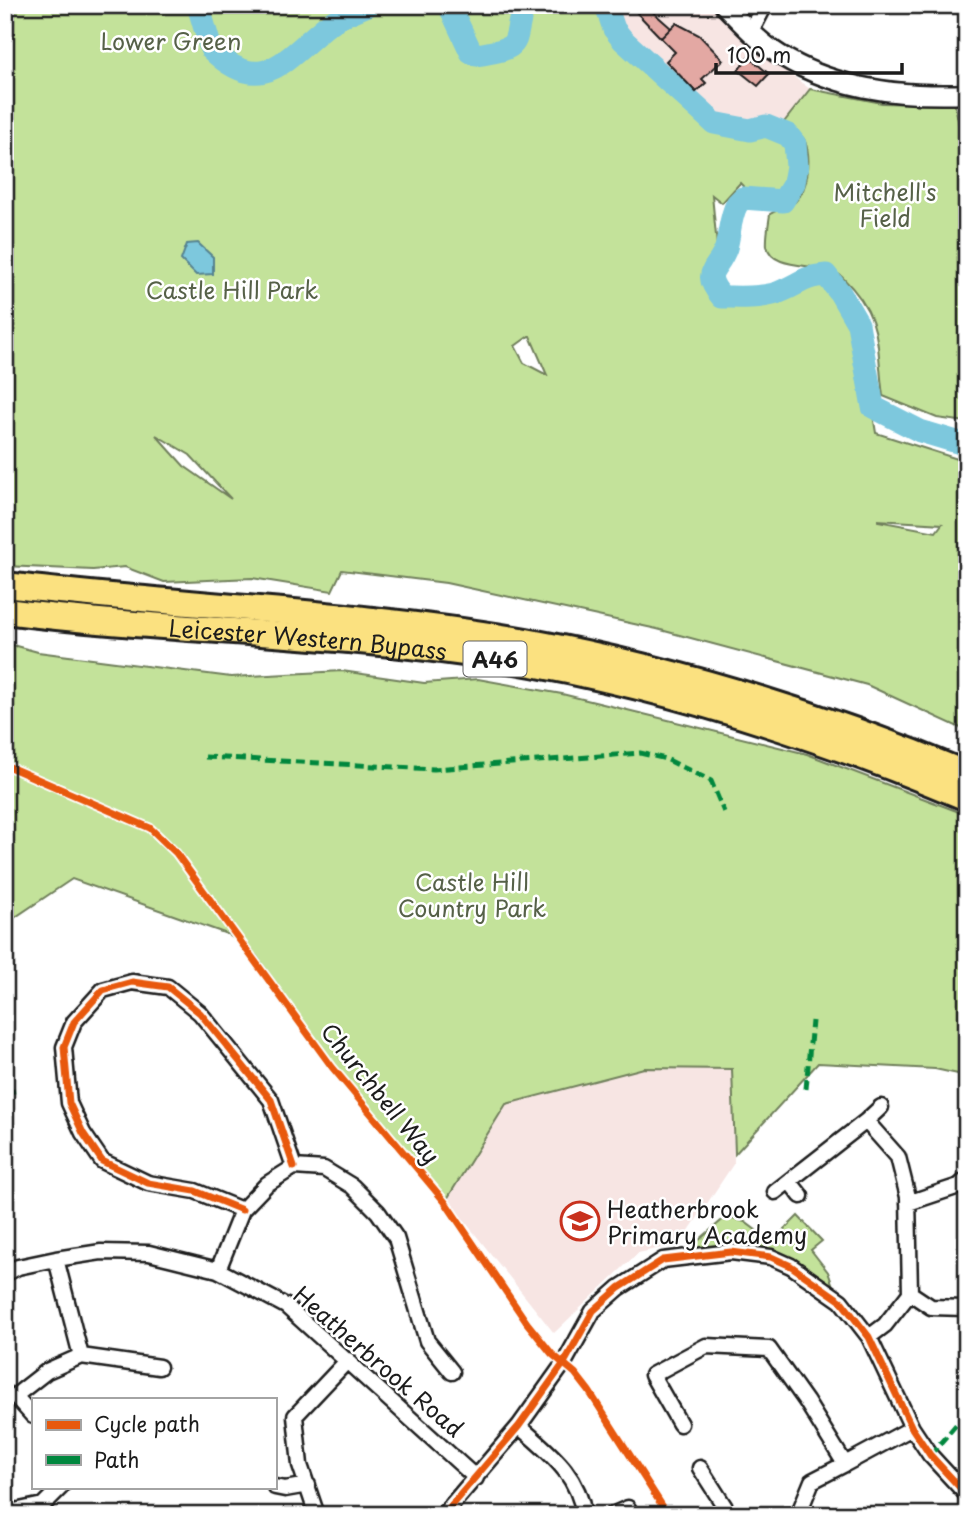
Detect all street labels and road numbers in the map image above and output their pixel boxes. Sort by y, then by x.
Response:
street label: Leicester Western Bypass [167,609,449,668]
road number: A46 [463,642,526,676]
street label: Churchbell Way [313,1015,449,1171]
street label: Heatherbrook Road [286,1277,472,1445]

